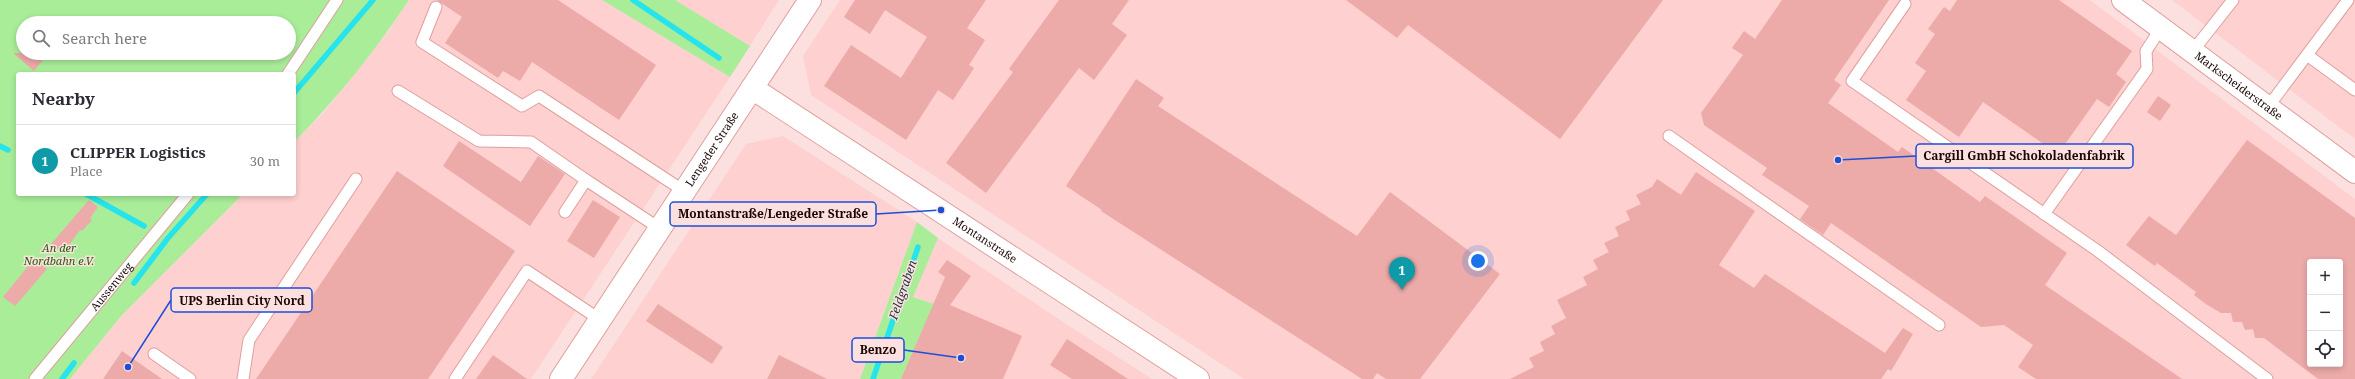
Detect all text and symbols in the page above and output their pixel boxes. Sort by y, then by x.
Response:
search box [16,16,296,60]
icon: search [30,27,52,49]
text: Search here [62,28,147,48]
street label: Markscheiderstraße [2192,48,2286,123]
text: Nearby [32,87,95,110]
street label: Lengeder Straße [682,109,742,189]
text: CLIPPER Logistics [70,142,206,162]
callout: Cargill GmbH Schokoladenfabrik [1916,144,2133,168]
text: Cargill GmbH Schokoladenfabrik [1923,147,2125,164]
text: 1 [41,152,49,170]
text: 30 m [250,152,280,170]
text: Place [70,162,103,180]
callout: Montanstraße/Lengeder Straße [670,202,876,226]
text: Montanstraße/Lengeder Straße [678,205,868,222]
street label: Montanstraße [950,213,1020,266]
park label: An der Nordbahn e.V. [23,240,94,268]
your location [1468,251,1488,271]
pin: 1 [1389,257,1415,290]
water label: Feldgraben [884,258,921,323]
street label: Aussenweg [87,259,136,314]
map controls [2307,259,2343,367]
button: + [2307,259,2343,295]
callout: UPS Berlin City Nord [171,288,312,312]
text: UPS Berlin City Nord [179,292,305,309]
button: − [2307,295,2343,331]
button: locate [2307,331,2343,367]
callout: Benzo [852,338,904,362]
text: Benzo [860,341,896,358]

